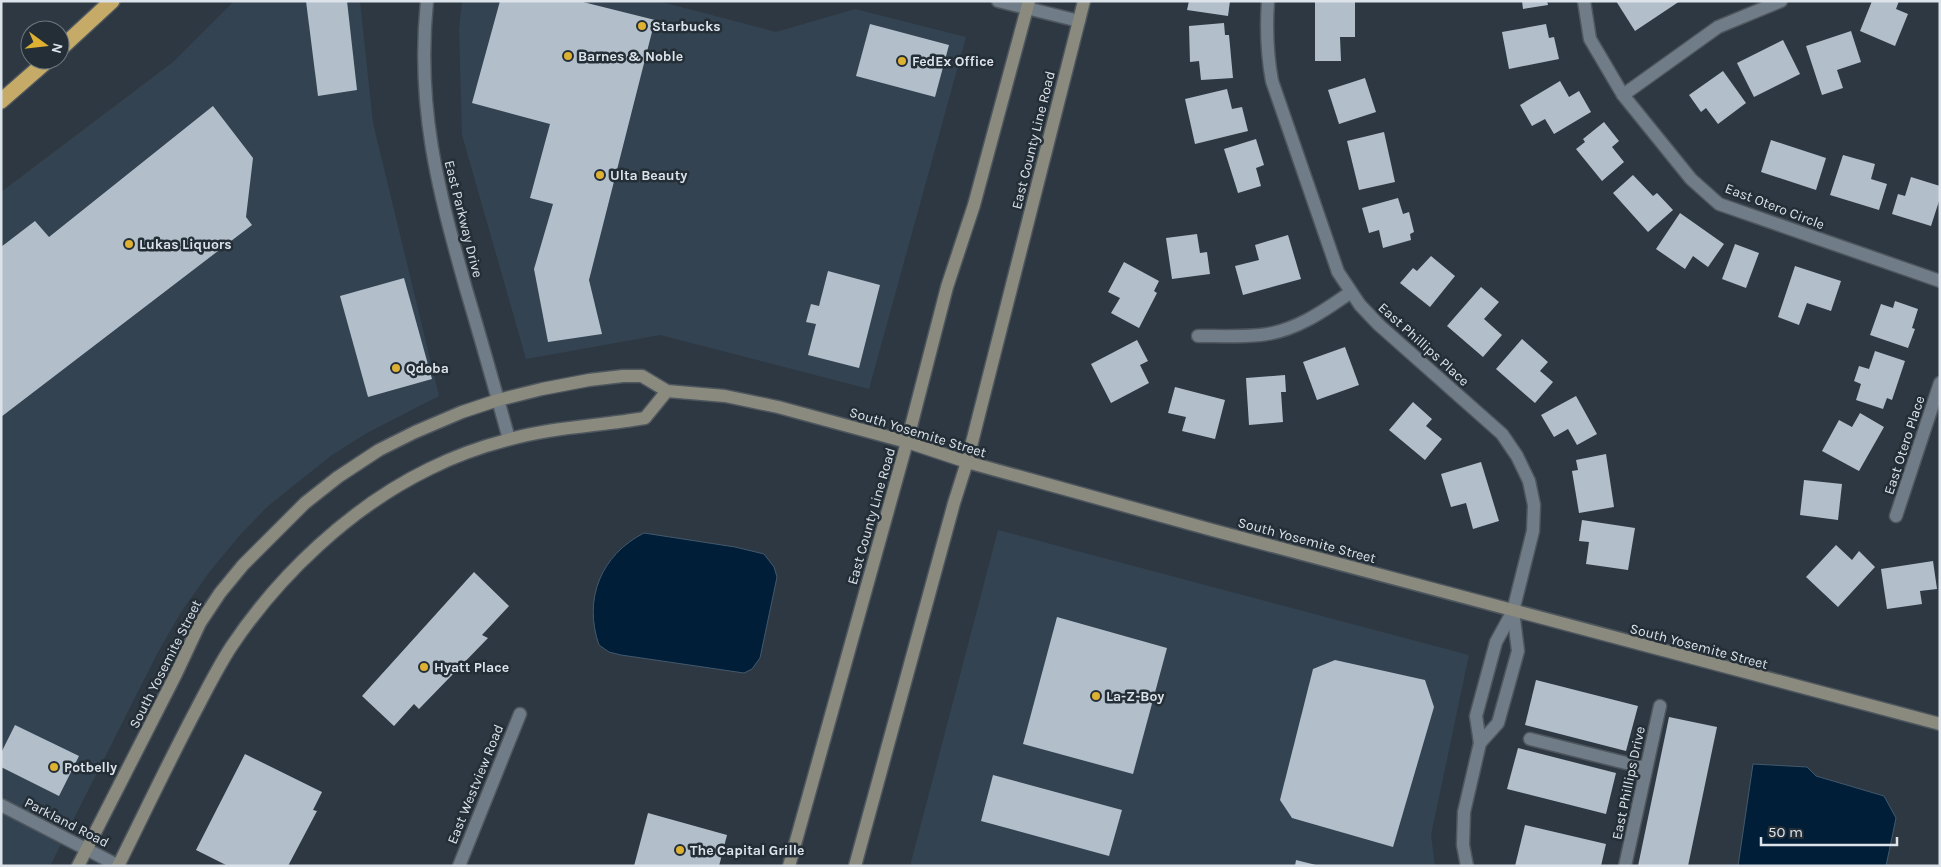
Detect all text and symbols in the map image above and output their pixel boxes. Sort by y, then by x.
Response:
place label: Starbucks [652,18,721,35]
north arrow [20,20,70,70]
marker: Starbucks [636,20,648,32]
text: N [48,41,67,55]
place label: Barnes & Noble [578,48,683,65]
marker: Barnes & Noble [562,50,574,62]
place label: FedEx Office [912,53,994,70]
marker: FedEx Office [896,55,908,67]
street label: East County Line Road [1008,69,1059,211]
street label: East Parkway Drive [441,159,486,280]
place label: Ulta Beauty [610,167,687,184]
marker: Ulta Beauty [594,169,606,181]
street label: East Otero Circle [1723,180,1827,233]
place label: Lukas Liquors [139,236,232,253]
marker: Lukas Liquors [123,238,135,250]
street label: East Phillips Place [1375,299,1473,390]
place label: Qdoba [406,360,449,377]
marker: Qdoba [390,362,402,374]
street label: East Otero Place [1881,394,1928,497]
street label: South Yosemite Street [847,404,988,461]
street label: East County Line Road [844,446,899,587]
street label: South Yosemite Street [1236,514,1378,567]
street label: South Yosemite Street [126,597,205,731]
street label: South Yosemite Street [1628,620,1770,673]
place label: Hyatt Place [434,659,509,676]
marker: Hyatt Place [418,661,430,673]
place label: La-Z-Boy [1106,688,1164,705]
marker: La-Z-Boy [1090,690,1102,702]
street label: East Westview Road [444,722,507,846]
street label: East Phillips Drive [1608,725,1649,841]
place label: Potbelly [64,759,117,776]
marker: Potbelly [48,761,60,773]
street label: Parkland Road [22,794,112,851]
scale bar [1761,814,1897,846]
text: 50 m [1768,823,1803,841]
place label: The Capital Grille [690,842,804,859]
marker: The Capital Grille [674,844,686,856]

